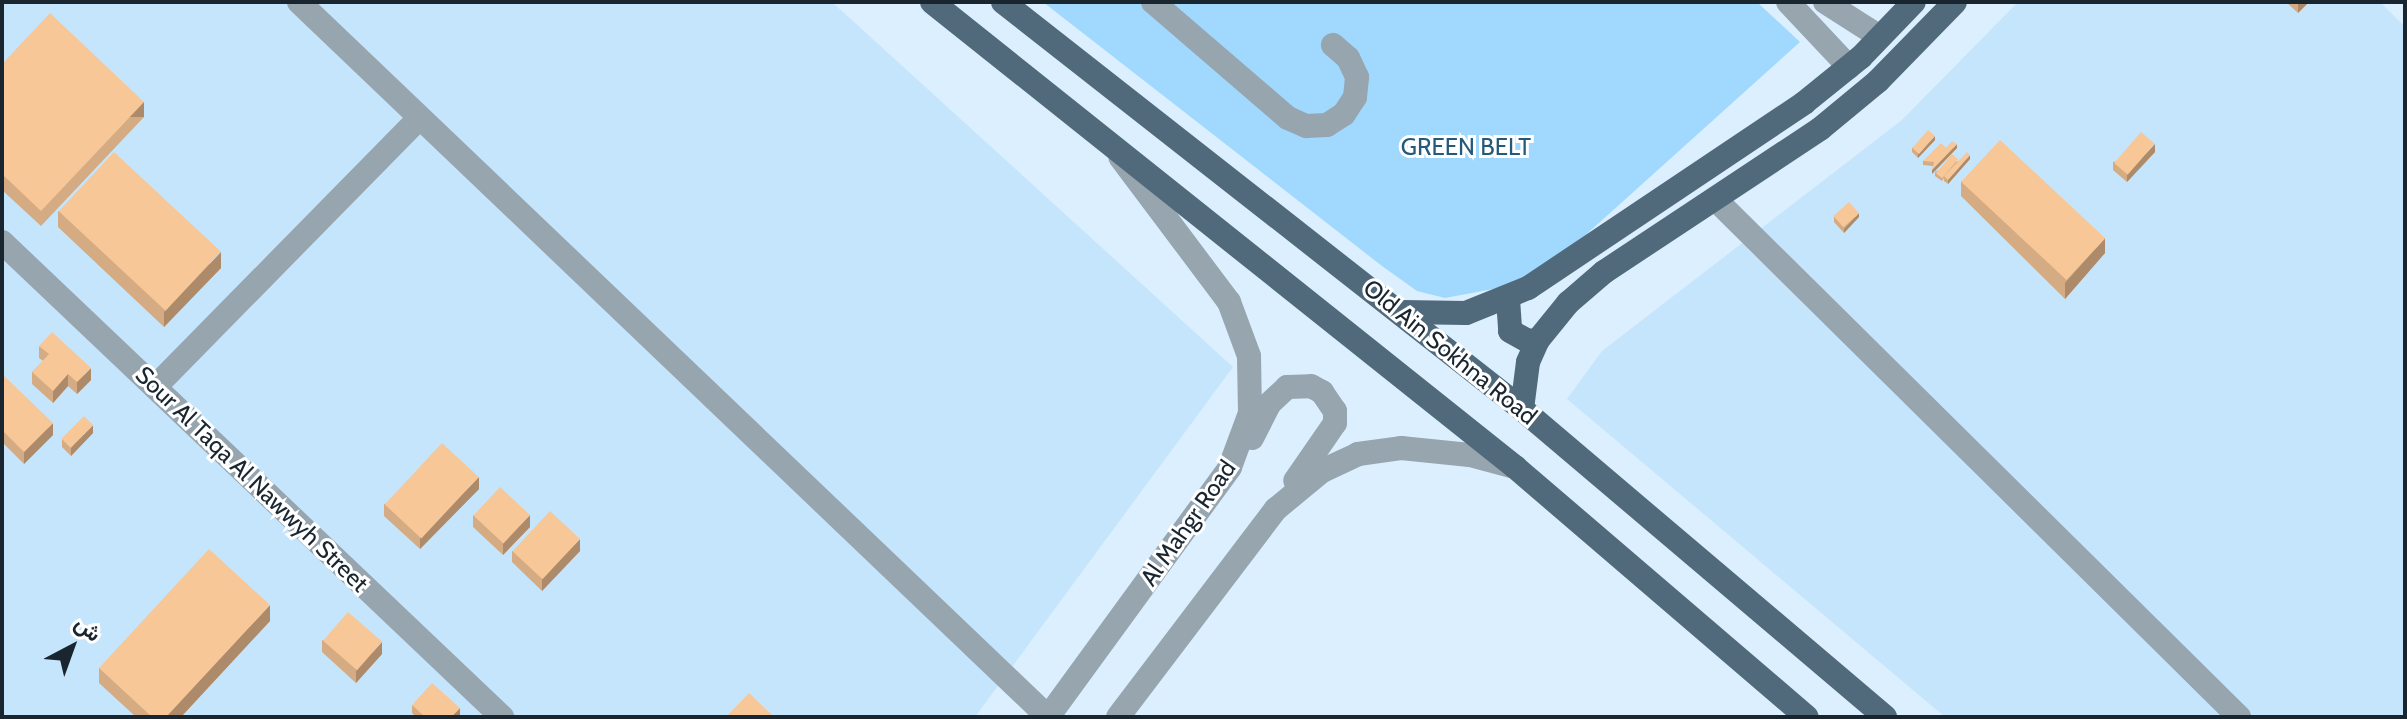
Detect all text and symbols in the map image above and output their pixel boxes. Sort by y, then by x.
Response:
park label: GREEN BELT [1401,133,1531,161]
street label: Old Ain Sokhna Road [1358,273,1542,431]
street label: Sour Al Taqa Al Nawwyh Street [130,360,374,598]
street label: Al Mahgr Road [1134,455,1242,591]
north arrow [32,607,112,687]
text: ش [69,610,107,647]

